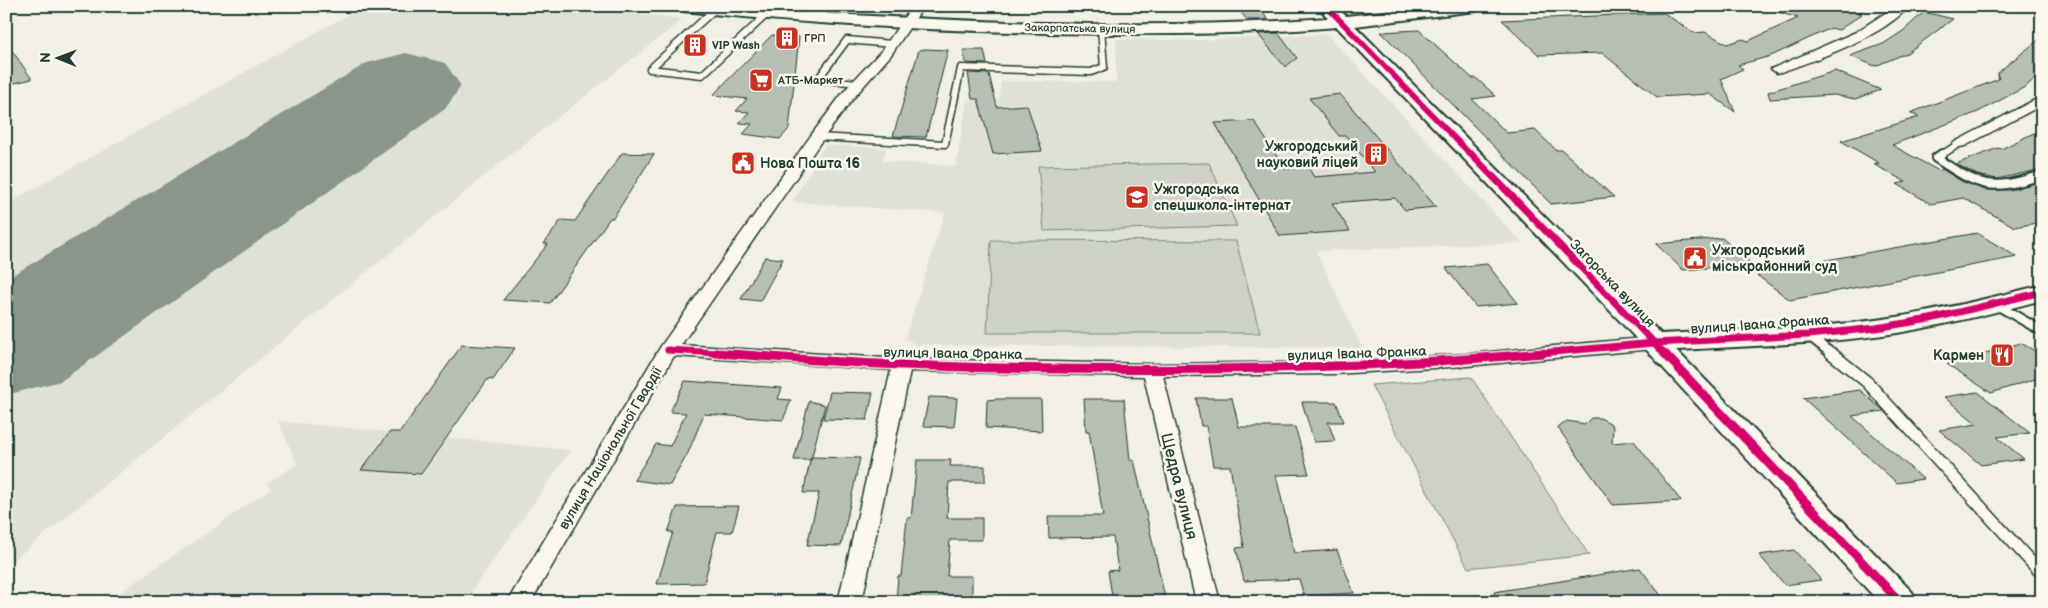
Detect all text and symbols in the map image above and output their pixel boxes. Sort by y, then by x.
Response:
street label: Закарпатська вулиця [1024,21,1136,36]
building icon: ГРП [774,25,800,51]
north arrow [32,32,82,82]
building icon: VIP Wash [682,32,708,58]
place label: ГРП [804,32,826,45]
place label: VIP Wash [712,39,760,52]
text: N [37,52,54,63]
supermarket icon: АТБ-Маркет [748,67,774,93]
place label: АТБ-Маркет [777,74,844,87]
place label: Ужгородський науковий ліцей [1257,138,1358,171]
building icon: Ужгородський науковий ліцей [1363,141,1389,167]
public building icon: Нова Пошта 16 [730,150,756,176]
place label: Нова Пошта 16 [760,155,860,172]
place label: Ужгородська спецшкола-інтернат [1154,181,1291,214]
school or university icon: Ужгородська спецшкола-інтернат [1124,184,1150,210]
street label: Загорська вулиця [1566,236,1659,331]
place label: Ужгородський міськрайонний суд [1712,242,1838,275]
public building icon: Ужгородський міськрайонний суд [1682,245,1708,271]
street label: вулиця Івана Франка [1690,311,1831,338]
restaurant icon: Кармен [1989,342,2015,368]
street label: вулиця Івана Франка [1287,343,1428,364]
street label: вулиця Івана Франка [883,344,1023,363]
place label: Кармен [1933,347,1984,364]
street label: вулиця Національної Гвардії [555,363,666,533]
street label: Щедра вулиця [1156,431,1201,542]

